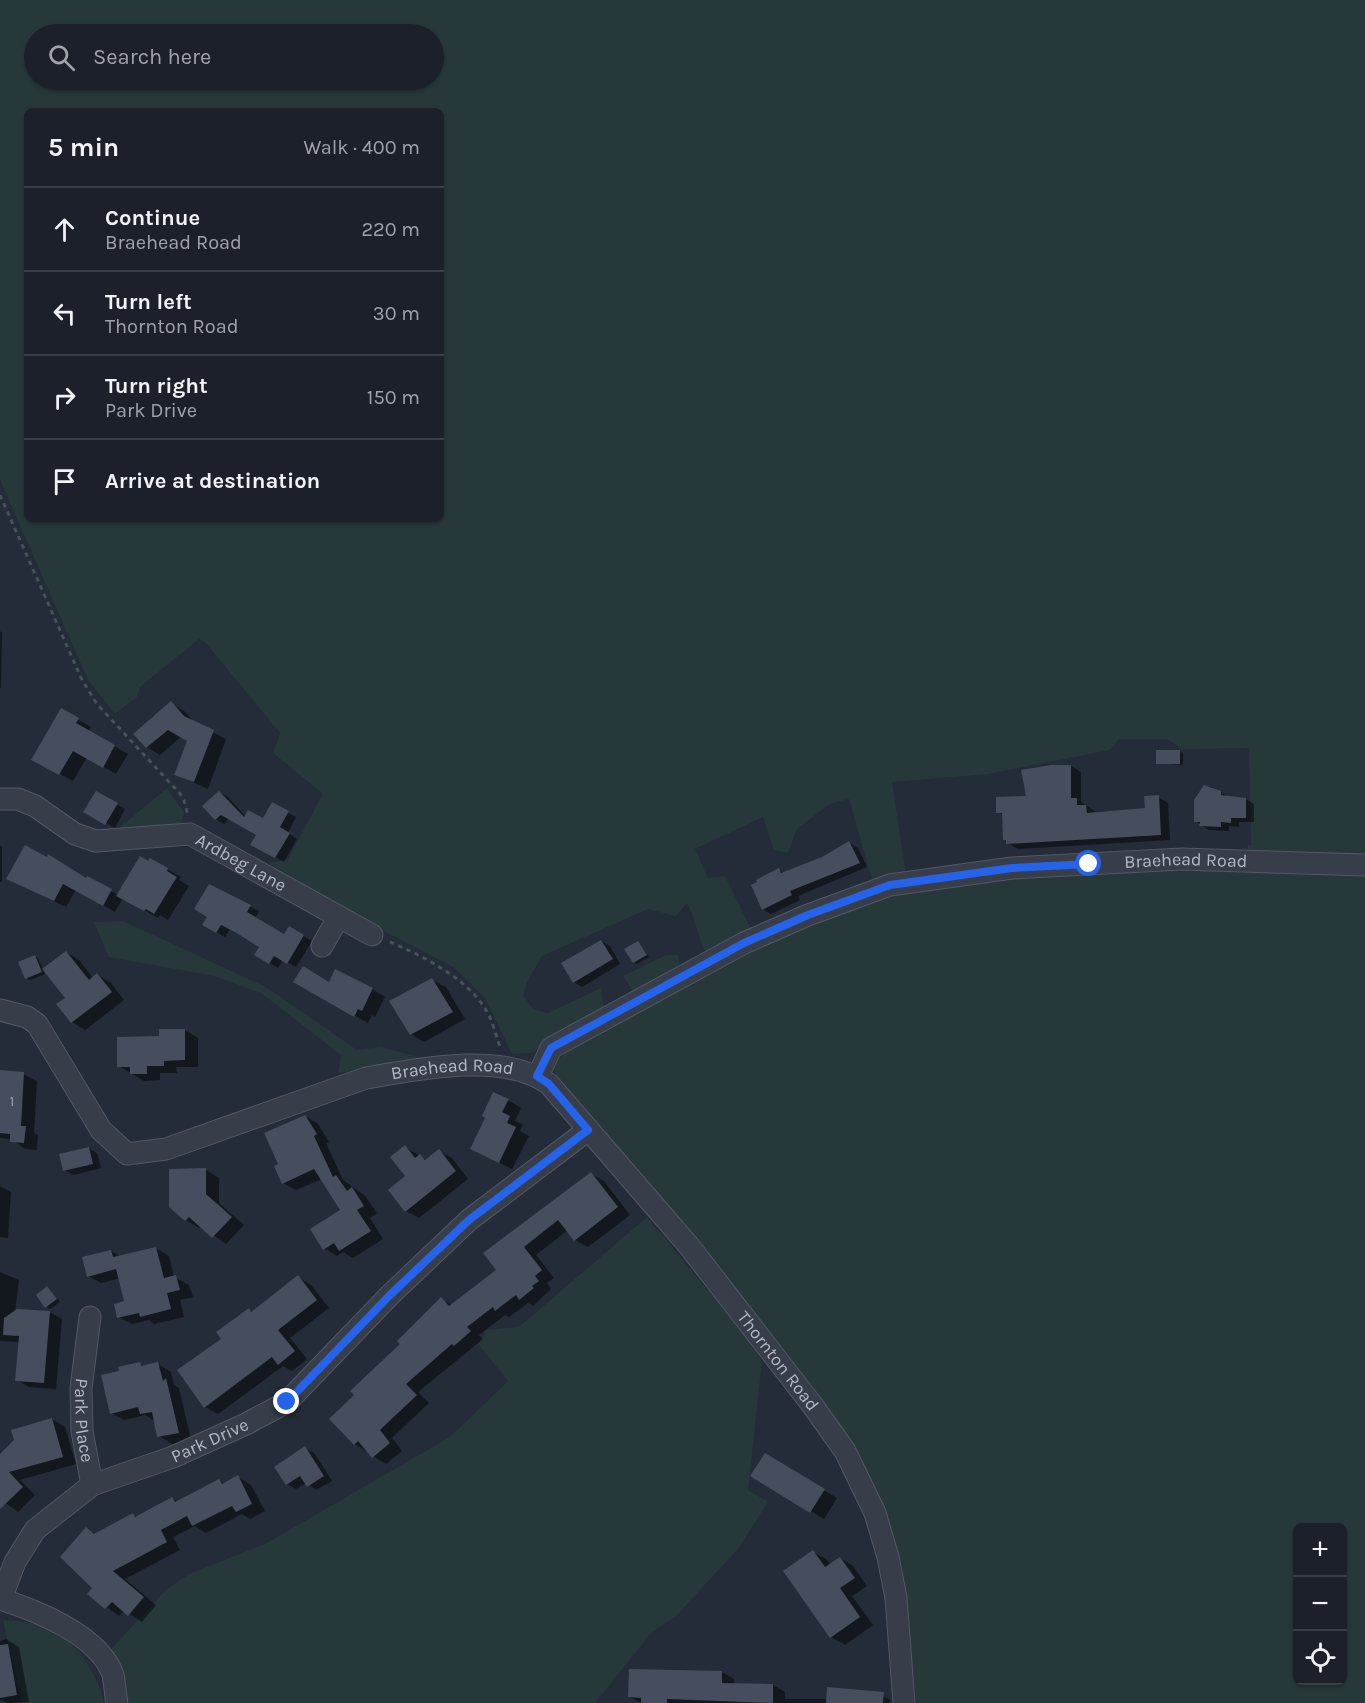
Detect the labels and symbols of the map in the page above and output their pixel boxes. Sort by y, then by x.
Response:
street label: Ardbeg Lane [192,828,290,896]
street label: Braehead Road [1124,848,1248,873]
route start [1075,850,1101,876]
street label: Braehead Road [389,1054,516,1085]
house number: 1 [10,1092,14,1110]
street label: Thornton Road [733,1307,824,1415]
street label: Park Place [70,1377,99,1464]
route end [273,1388,299,1414]
street label: Park Drive [167,1413,252,1467]

